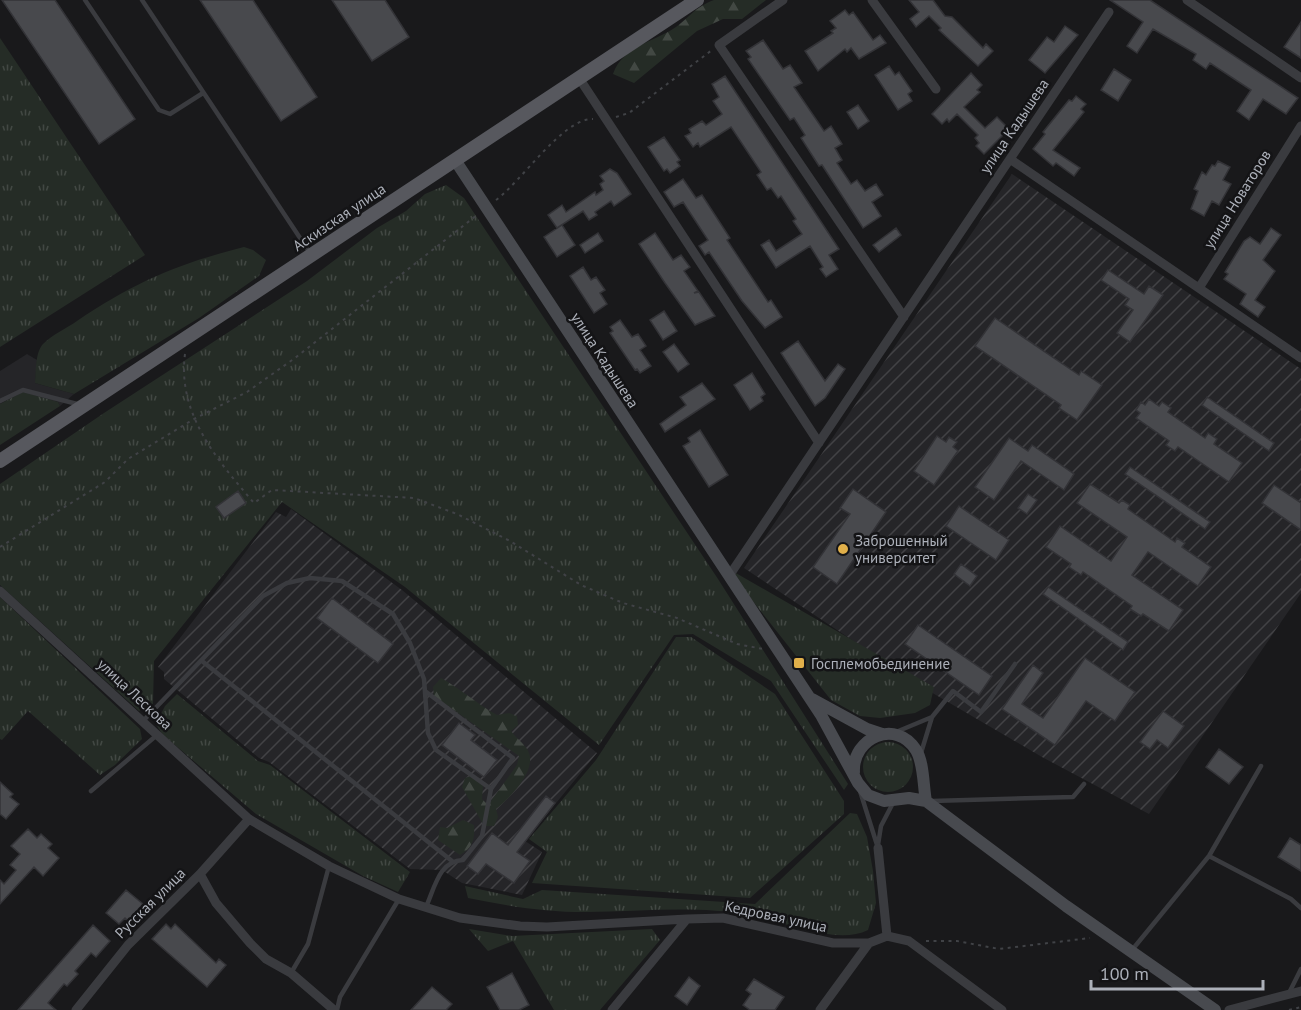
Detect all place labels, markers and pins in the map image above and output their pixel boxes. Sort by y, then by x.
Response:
place label: Заброшенный университет [855,531,948,567]
marker: Заброшенный университет [836,542,850,556]
place label: Госплемобъединение [811,654,950,673]
marker: Госплемобъединение [792,656,806,670]

